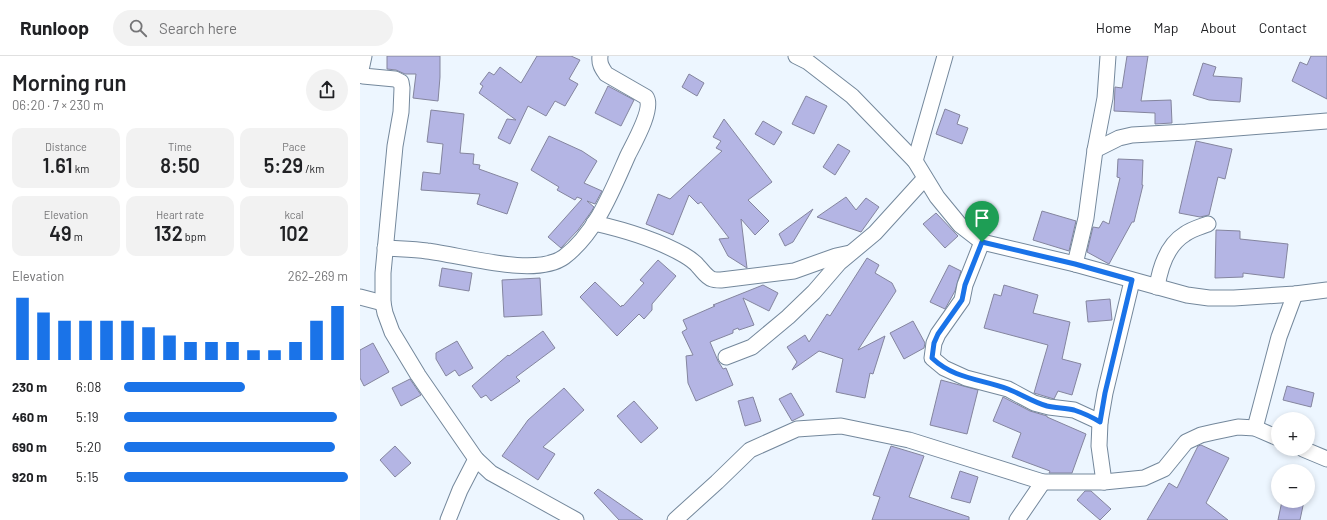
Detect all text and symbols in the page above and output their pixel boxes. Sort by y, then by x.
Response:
search box [113,10,393,46]
text: Runloop [20,16,89,39]
icon: search [127,17,149,39]
text: Search here [159,19,237,37]
text: Home [1096,19,1132,36]
text: Map [1154,19,1178,36]
text: About [1200,19,1237,36]
text: Contact [1259,19,1307,36]
text: Morning run [12,69,126,95]
button: share [306,69,348,111]
text: 06:20 · 7 × 230 m [12,97,104,113]
text: Distance [45,140,87,153]
text: Time [168,140,192,153]
text: Pace [282,140,306,153]
text: 1.61 [43,153,73,177]
text: 8:50 [160,153,200,177]
text: 5:29 [264,153,303,177]
text: km [73,162,89,175]
text: /km [303,162,324,175]
pin [965,201,999,242]
icon: arrive [971,207,993,229]
text: Elevation [44,208,88,221]
text: Heart rate [156,208,204,221]
text: kcal [284,208,304,221]
text: 49 [49,221,71,245]
text: 132 [154,221,183,245]
text: 102 [279,221,309,245]
text: m [71,230,83,243]
text: bpm [183,230,206,243]
text: Elevation [12,268,64,284]
text: 262–269 m [288,268,348,284]
text: 230 m [12,379,47,395]
text: 6:08 [76,379,101,395]
text: 460 m [12,409,48,425]
text: 5:19 [76,409,98,425]
map controls [1271,412,1315,508]
button: + [1271,412,1315,456]
text: 690 m [12,439,47,455]
text: 5:20 [76,439,101,455]
button: − [1271,464,1315,508]
text: 920 m [12,469,47,485]
text: 5:15 [76,469,98,485]

